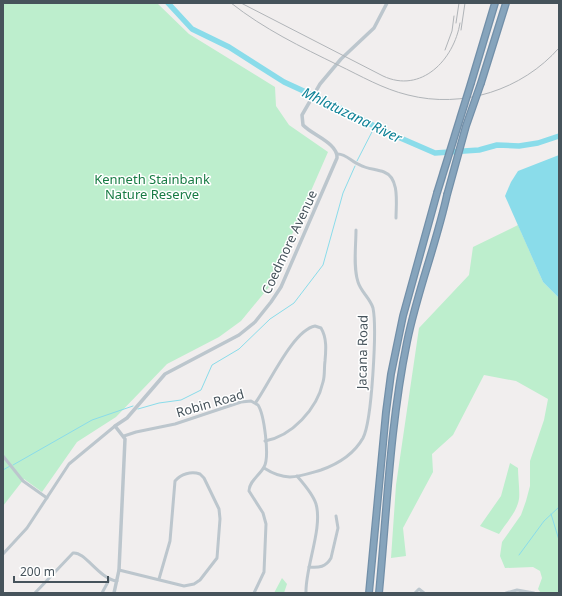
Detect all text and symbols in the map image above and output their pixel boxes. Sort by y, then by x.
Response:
water label: Mhlatuzana River [299,82,406,147]
park label: Kenneth Stainbank Nature Reserve [94,170,210,203]
street label: Coedmore Avenue [257,187,321,297]
street label: Jacana Road [352,315,372,391]
street label: Robin Road [174,385,246,421]
scale bar [14,558,108,584]
text: 200 m [20,563,55,580]

